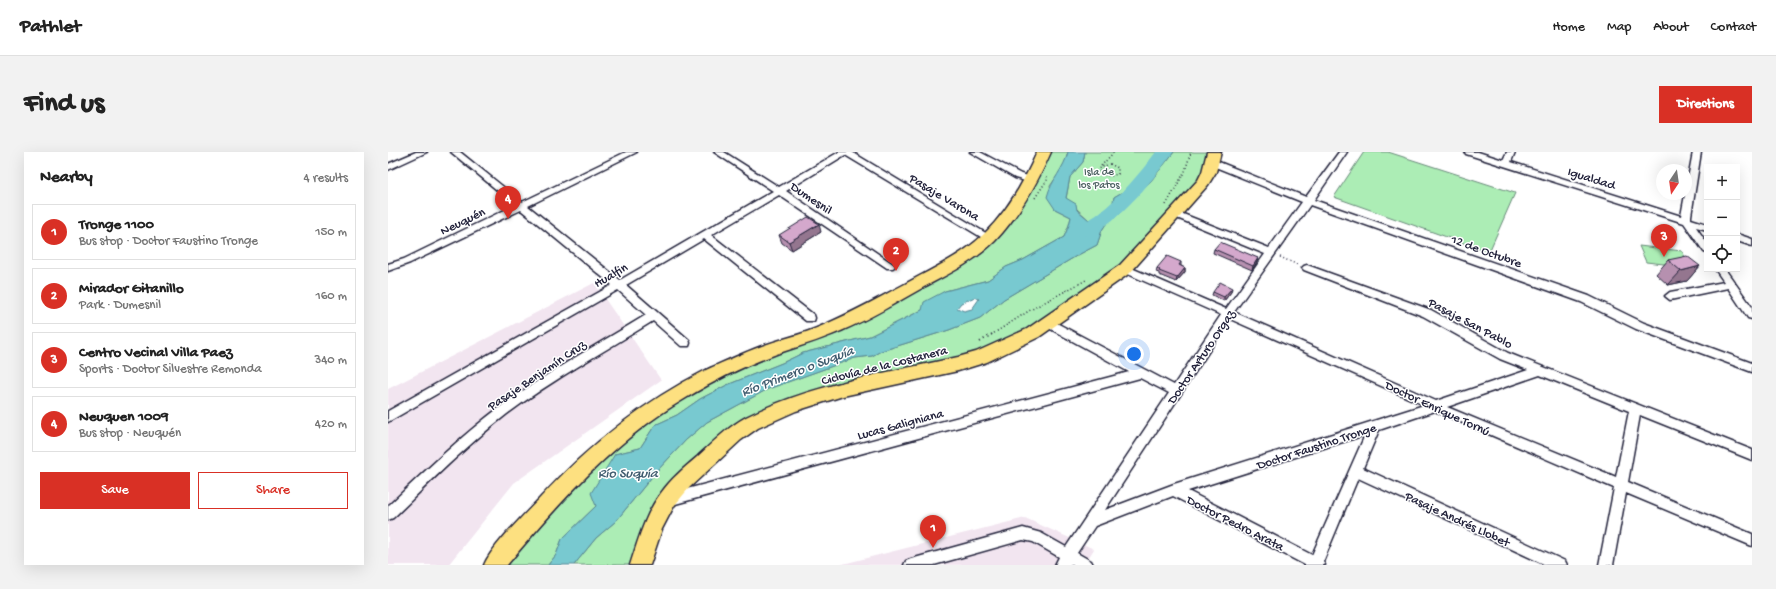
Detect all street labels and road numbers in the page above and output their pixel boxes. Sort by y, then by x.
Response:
street label: Igualdad [1566,165,1618,194]
street label: Pasaje Varona [905,171,982,225]
street label: Dumesnil [786,179,834,219]
street label: Neuquén [438,205,489,240]
street label: 12 de Octubre [1448,232,1524,272]
street label: Hualfin [592,260,632,292]
street label: Pasaje San Pablo [1424,295,1515,353]
street label: Doctor Arturo Orgaz [1164,306,1240,408]
street label: Pasaje Benjamín Cruz [485,337,590,415]
street label: Ciclovía de la Costanera [820,343,950,389]
street label: Doctor Enrique Tornú [1381,378,1491,440]
street label: Lucas Galigniana [856,407,946,444]
street label: Doctor Faustino Tronge [1254,421,1379,474]
street label: Pasaje Andrés Llobet [1401,489,1513,552]
street label: Doctor Pedro Arata [1183,493,1287,556]

